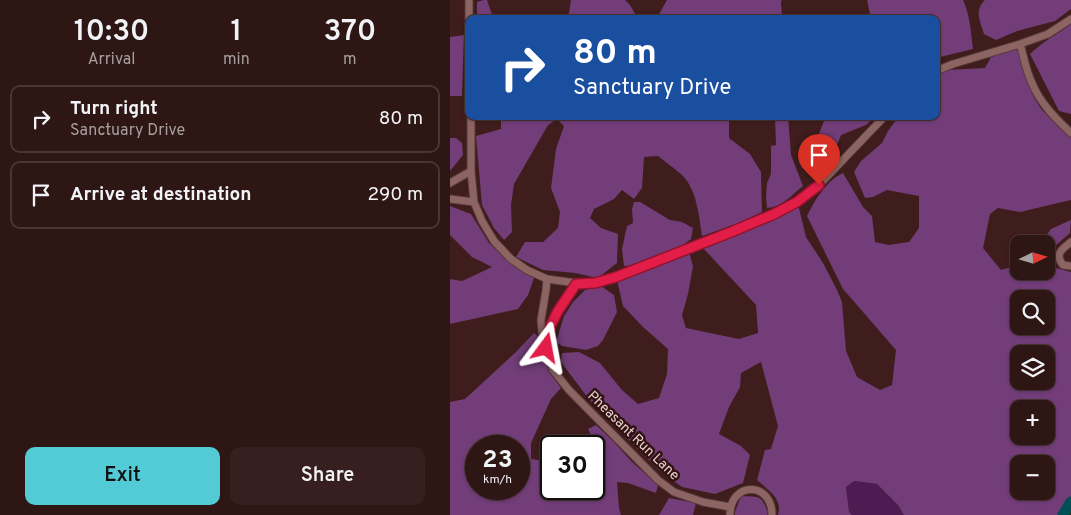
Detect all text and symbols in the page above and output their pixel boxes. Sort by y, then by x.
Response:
text: 10:30 [74,14,149,51]
text: 1 [230,14,242,51]
text: 370 [323,14,376,51]
text: 80 m [573,32,657,76]
icon: right [490,35,555,100]
text: Arrival [88,50,135,70]
text: min [223,50,250,70]
text: m [343,50,357,70]
text: Sanctuary Drive [573,75,731,102]
text: Turn right [70,97,158,121]
icon: right [27,105,55,133]
text: 80 m [379,107,423,131]
text: Sanctuary Drive [70,121,185,141]
pin [798,134,840,185]
icon: arrive [805,141,833,169]
icon: arrive [27,181,55,209]
text: Arrive at destination [70,183,251,207]
text: 290 m [367,183,423,207]
north arrow [1010,235,1055,280]
map controls [1010,235,1055,500]
button: search [1010,290,1055,335]
position arrow [519,321,571,373]
button: layers [1010,345,1055,390]
street label: Pheasant Run Lane [583,388,682,484]
button: + [1010,400,1055,445]
speed limit sign: 30 [540,435,605,500]
text: 23 [482,445,513,477]
button: Exit [25,447,220,505]
button: Share [230,447,425,505]
button: − [1010,455,1055,500]
text: km/h [483,472,512,488]

